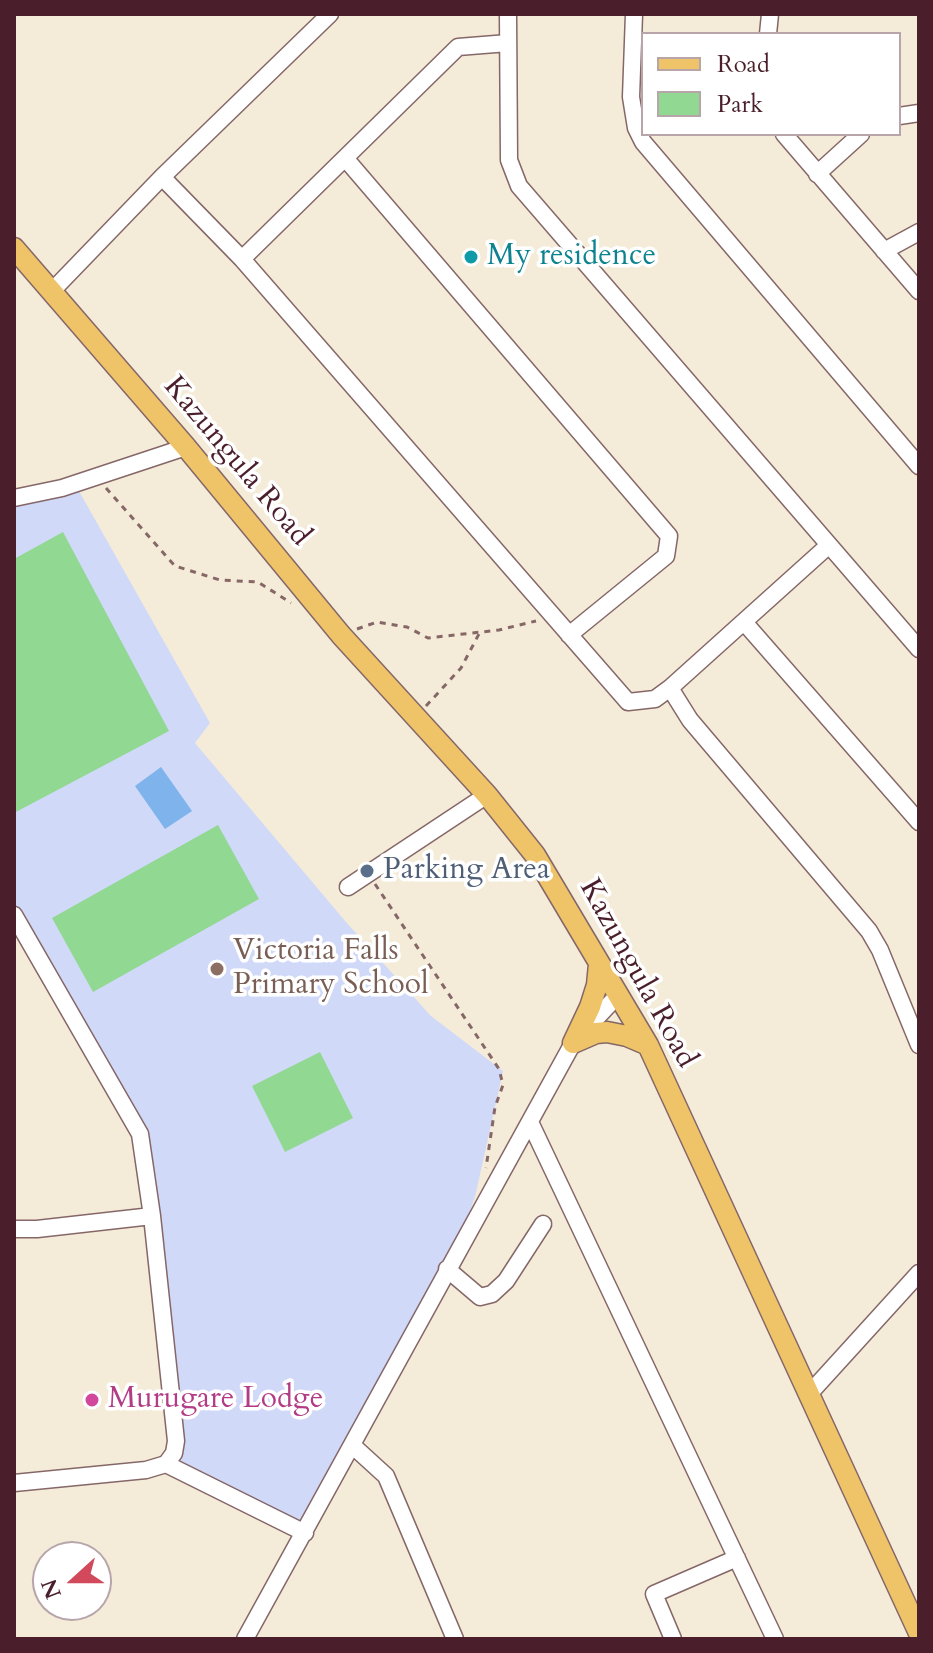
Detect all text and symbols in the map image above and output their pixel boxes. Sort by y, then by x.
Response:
legend [641,32,901,136]
text: Road [717,48,770,81]
text: Park [717,88,763,121]
place label: My residence [487,239,656,275]
marker: My residence [462,248,480,266]
street label: Kazungula Road [155,370,317,554]
place label: Parking Area [383,853,550,889]
marker: Parking Area [358,862,376,880]
street label: Kazungula Road [570,873,704,1075]
place label: Victoria Falls Primary School [233,934,429,1004]
marker: Victoria Falls Primary School [208,960,226,978]
place label: Murugare Lodge [108,1382,323,1418]
marker: Murugare Lodge [83,1391,101,1409]
north arrow [32,1541,112,1621]
text: N [34,1575,69,1603]

